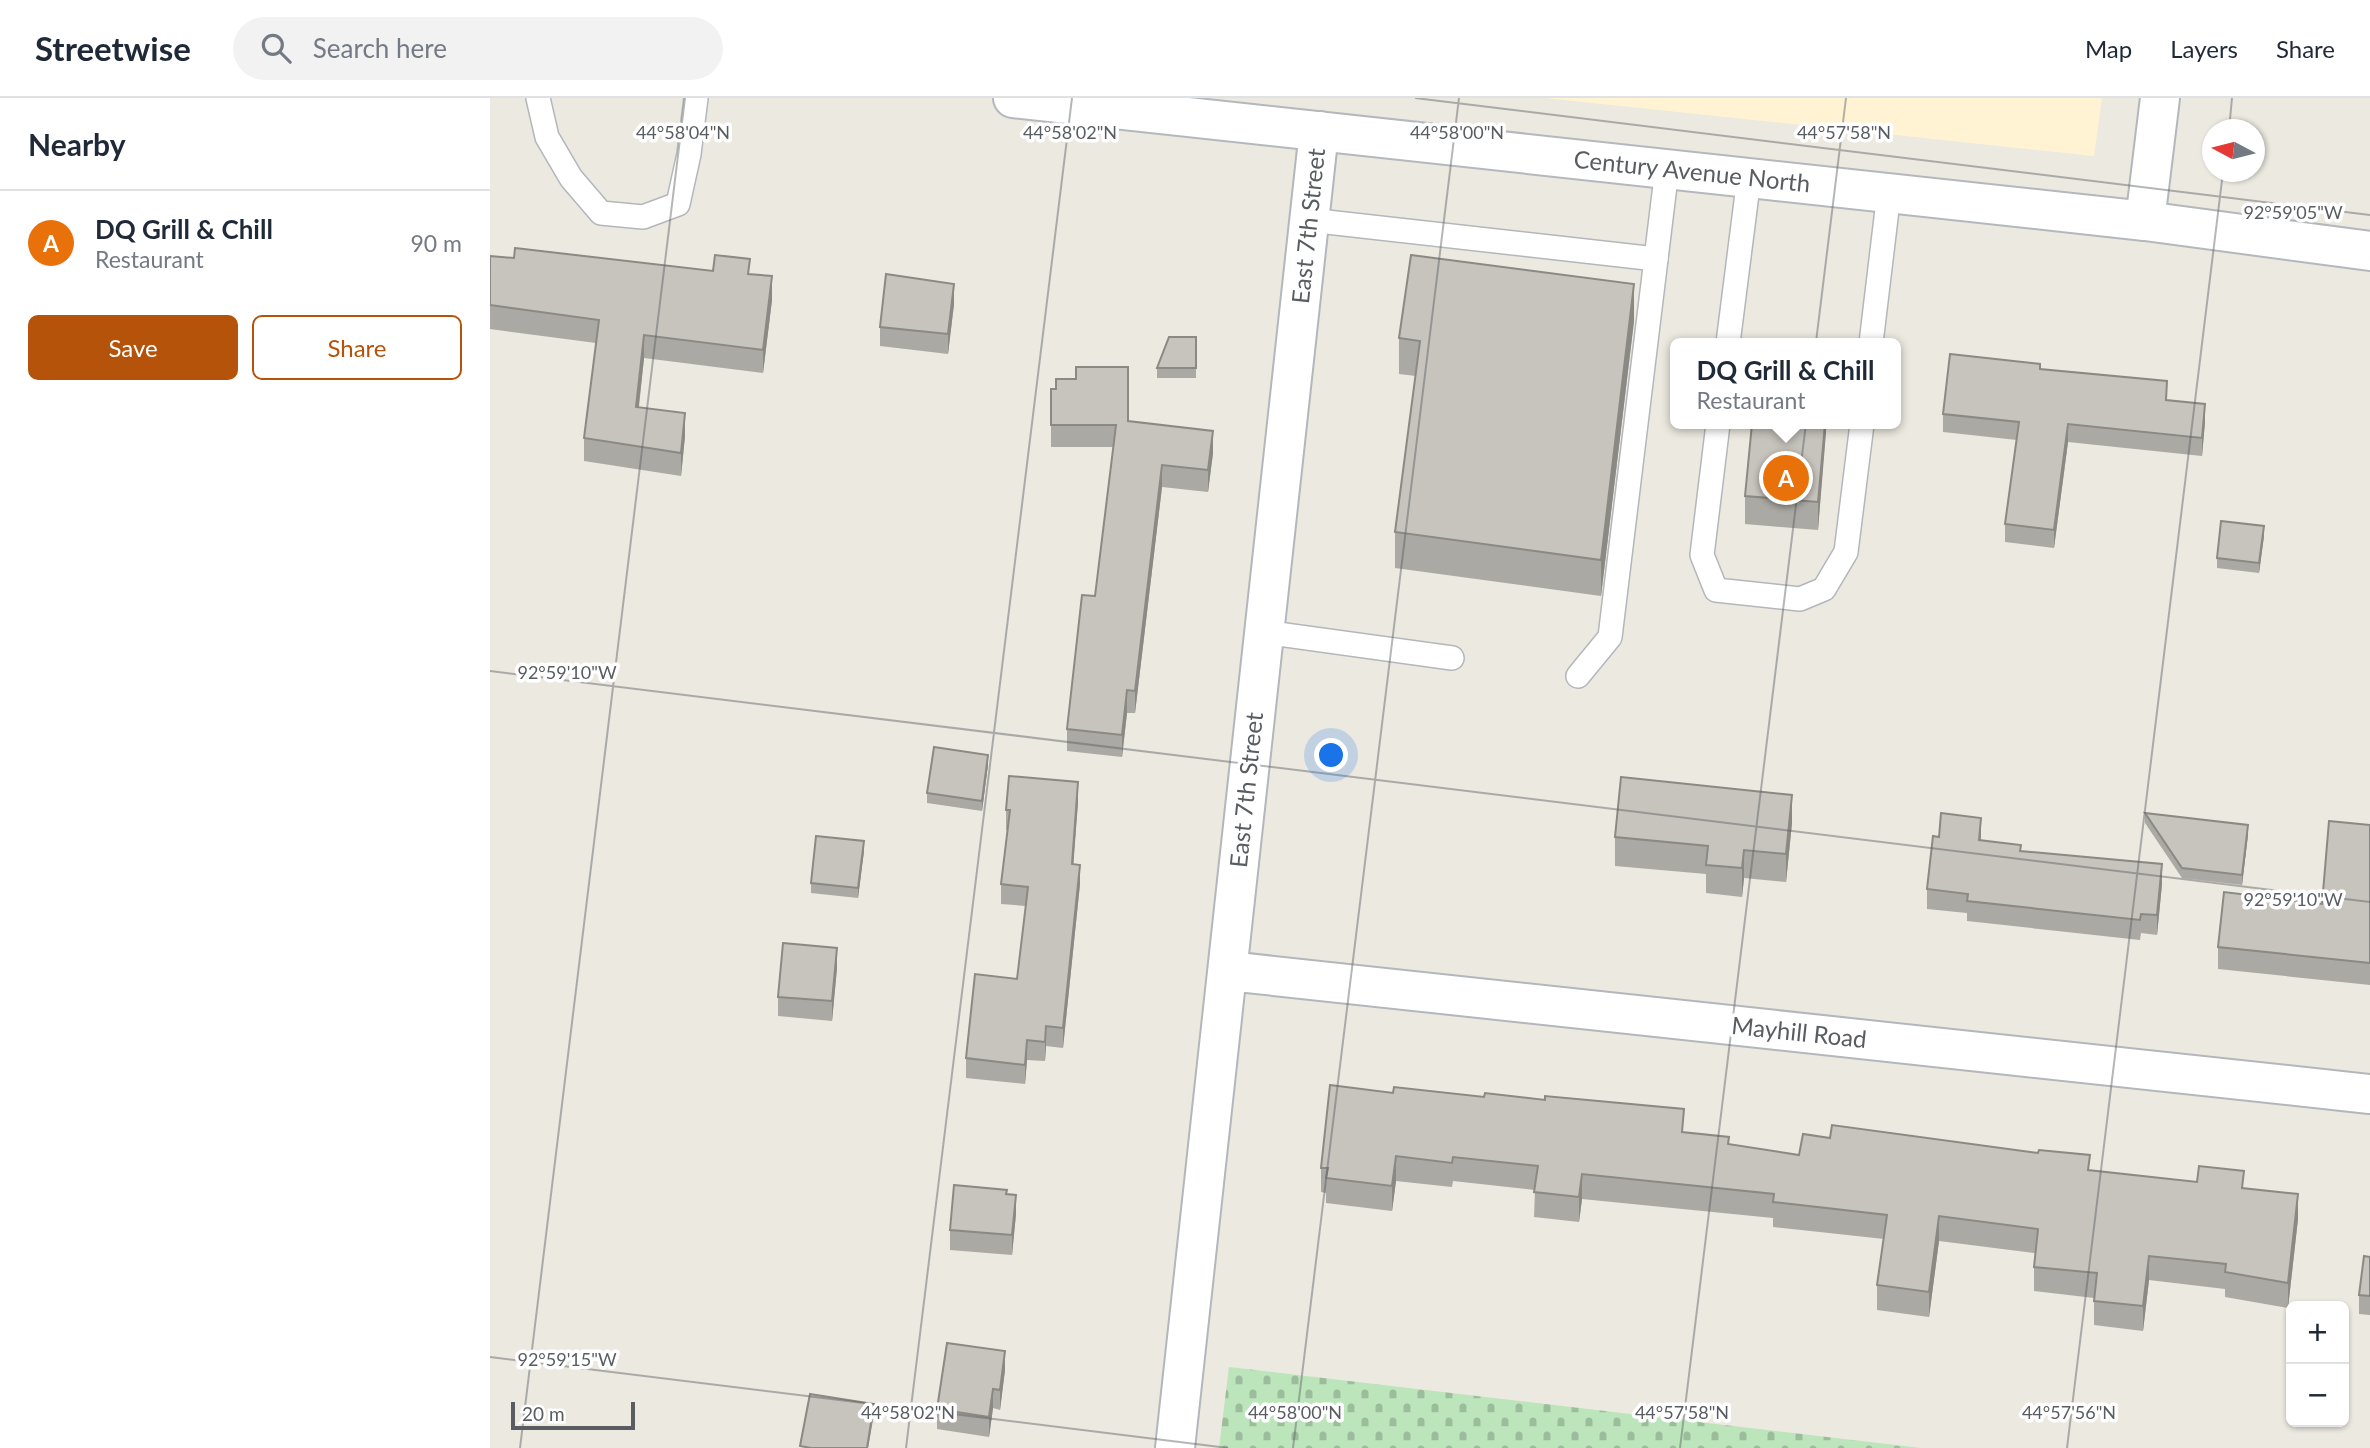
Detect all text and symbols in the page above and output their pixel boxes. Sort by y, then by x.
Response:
search box [233,17,723,80]
text: Streetwise [35,28,191,68]
icon: search [257,29,295,67]
text: Search here [313,32,447,64]
text: Map [2085,34,2132,63]
text: Layers [2170,34,2238,63]
text: Share [2276,34,2335,63]
north arrow [2202,119,2265,182]
text: 44°58'04"N [636,121,730,143]
text: 44°58'02"N [1023,121,1117,143]
text: 44°58'00"N [1410,121,1504,143]
text: 44°57'58"N [1797,121,1891,143]
text: Nearby [28,126,126,162]
street label: Century Avenue North [1573,144,1812,197]
street label: East 7th Street [1285,146,1330,305]
text: 92°59'05"W [2243,201,2343,223]
text: DQ Grill & Chill [95,213,273,245]
text: A [43,229,59,257]
text: 90 m [411,229,462,257]
text: Restaurant [95,245,204,273]
button: Save [28,315,238,380]
button: Share [252,315,462,380]
popup [1670,338,1901,429]
text: DQ Grill & Chill [1697,354,1874,386]
text: Restaurant [1697,386,1805,414]
pin: A [1763,452,1809,504]
text: 92°59'10"W [517,661,617,683]
street label: East 7th Street [1223,710,1268,869]
your location [1314,738,1348,772]
text: 92°59'10"W [2243,888,2343,910]
street label: Mayhill Road [1730,1010,1868,1053]
map controls [2286,1301,2349,1427]
button: + [2286,1301,2349,1364]
text: 92°59'15"W [517,1348,617,1370]
button: − [2286,1364,2349,1427]
scale bar [511,1399,635,1431]
text: 44°58'02"N [861,1401,955,1423]
text: 44°58'00"N [1248,1401,1342,1423]
text: 44°57'58"N [1635,1401,1729,1423]
text: 44°57'56"N [2022,1401,2116,1423]
text: 20 m [522,1402,565,1425]

